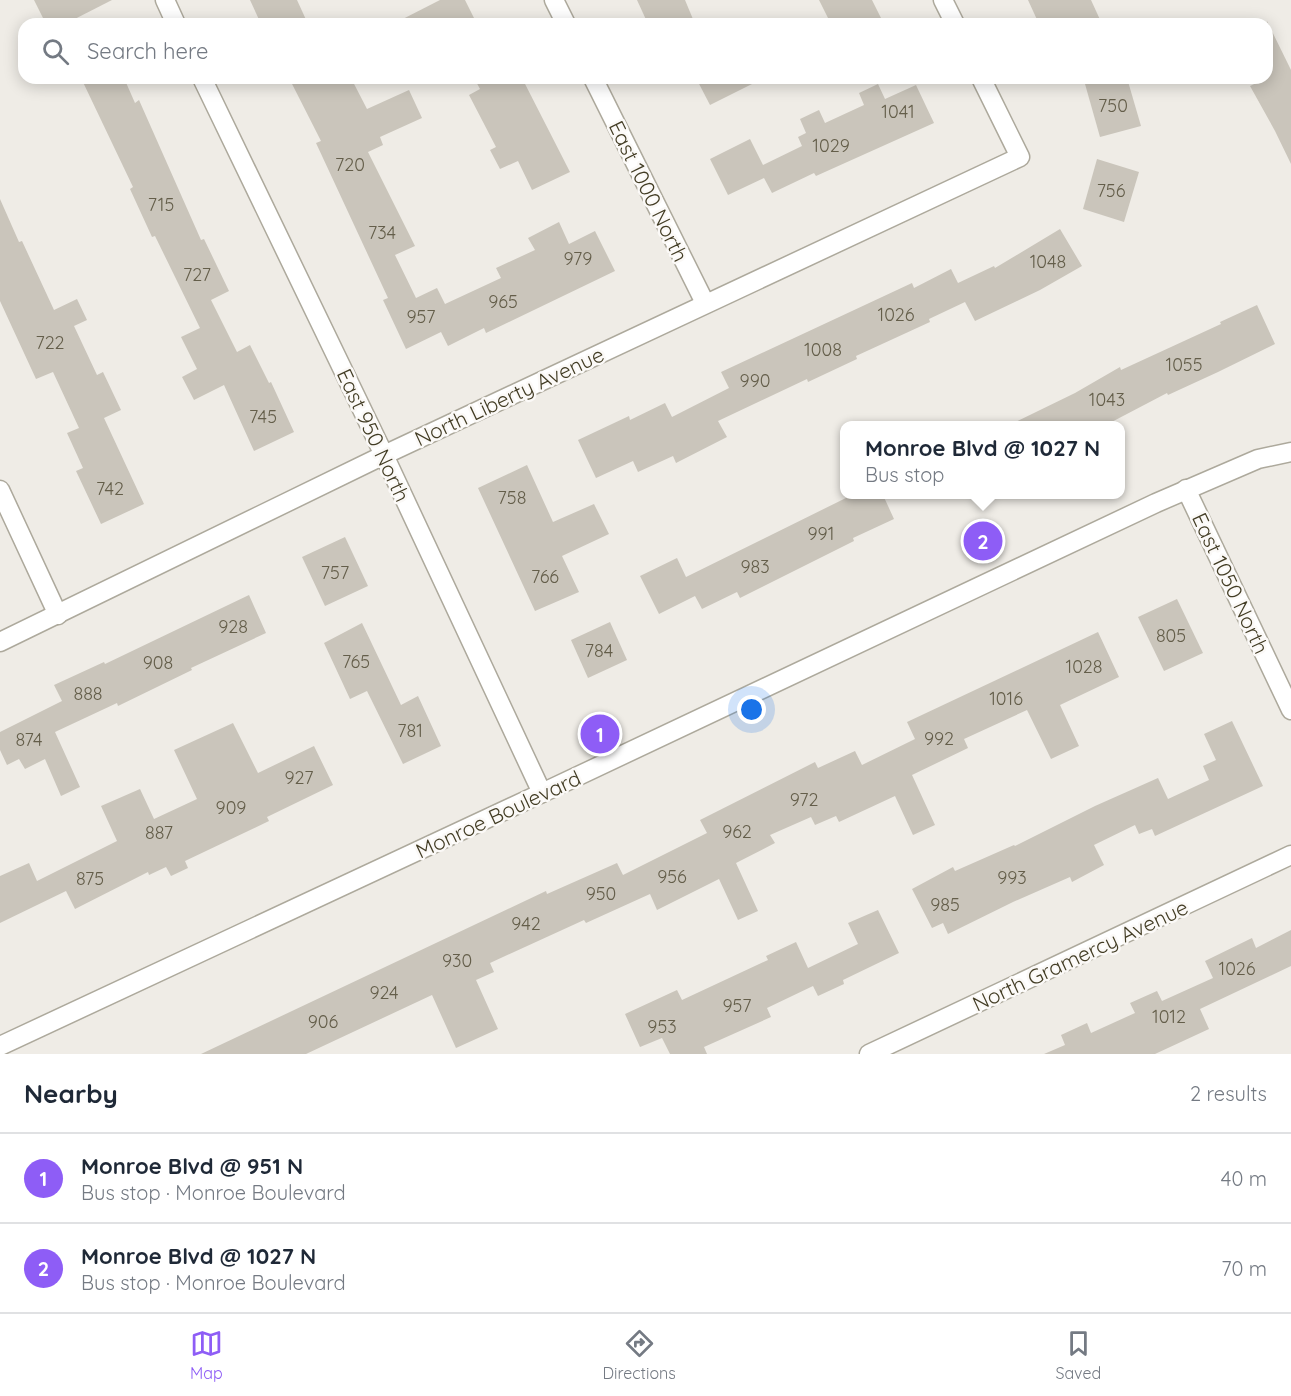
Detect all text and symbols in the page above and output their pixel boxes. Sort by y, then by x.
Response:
search box [18,18,1273,84]
icon: search [39,35,72,68]
text: Search here [87,37,208,65]
house number: 750 [1098,94,1128,117]
house number: 1041 [881,100,915,123]
street label: East 1000 North [604,116,694,266]
house number: 1029 [812,134,850,157]
house number: 720 [335,153,365,176]
house number: 756 [1097,179,1126,202]
house number: 715 [148,193,174,216]
house number: 734 [368,221,396,244]
house number: 979 [564,247,592,270]
house number: 1048 [1030,250,1066,273]
house number: 727 [183,263,211,286]
house number: 965 [488,290,518,313]
house number: 1026 [877,303,915,326]
house number: 957 [406,305,436,328]
house number: 722 [35,331,65,354]
house number: 1008 [804,338,842,361]
street label: North Liberty Avenue [410,341,608,451]
house number: 1055 [1166,353,1203,376]
street label: East 950 North [332,364,416,506]
house number: 990 [740,369,770,392]
house number: 1043 [1089,388,1125,411]
house number: 745 [249,405,277,428]
popup [840,421,1125,499]
text: Monroe Blvd @ 1027 N [865,434,1100,462]
text: Bus stop [865,462,944,487]
house number: 742 [96,477,124,500]
house number: 758 [498,486,526,509]
street label: East 1050 North [1187,508,1275,658]
pin: 2 [964,518,1002,564]
house number: 991 [808,522,834,545]
house number: 983 [740,555,770,578]
house number: 757 [321,561,349,584]
house number: 766 [531,565,559,588]
house number: 928 [218,615,248,638]
house number: 805 [1156,624,1186,647]
house number: 784 [585,639,613,662]
house number: 765 [342,650,370,673]
house number: 908 [143,651,173,674]
house number: 1028 [1065,655,1103,678]
house number: 888 [73,682,103,705]
house number: 1016 [989,687,1023,710]
your location [737,695,766,724]
pin: 1 [580,712,620,756]
house number: 781 [397,719,423,742]
house number: 992 [924,727,954,750]
house number: 874 [15,728,43,751]
street label: Monroe Boulevard [411,764,585,864]
house number: 927 [285,766,313,789]
house number: 972 [790,788,818,811]
house number: 909 [216,796,246,819]
house number: 962 [722,820,752,843]
house number: 887 [145,821,173,844]
house number: 956 [657,865,687,888]
house number: 993 [997,866,1027,889]
house number: 875 [76,867,104,890]
house number: 950 [586,882,616,905]
house number: 985 [930,893,960,916]
street label: North Gramercy Avenue [968,894,1192,1016]
house number: 942 [511,912,541,935]
house number: 930 [442,949,472,972]
house number: 1026 [1218,957,1256,980]
house number: 924 [369,981,399,1004]
house number: 957 [722,994,752,1017]
house number: 1012 [1152,1005,1186,1028]
house number: 906 [308,1010,339,1033]
house number: 953 [647,1015,677,1038]
text: Nearby [24,1077,118,1110]
text: 2 results [1190,1081,1267,1106]
text: Monroe Blvd @ 951 N [81,1152,303,1180]
text: 1 [40,1166,47,1191]
text: 40 m [1221,1166,1267,1191]
text: Bus stop · Monroe Boulevard [81,1180,346,1205]
text: Monroe Blvd @ 1027 N [81,1242,316,1270]
text: 2 [38,1256,49,1281]
text: 70 m [1221,1256,1267,1281]
text: Bus stop · Monroe Boulevard [81,1270,346,1295]
tab: Map [190,1327,223,1383]
tab: Directions [603,1327,676,1383]
tab: Saved [1056,1327,1101,1383]

